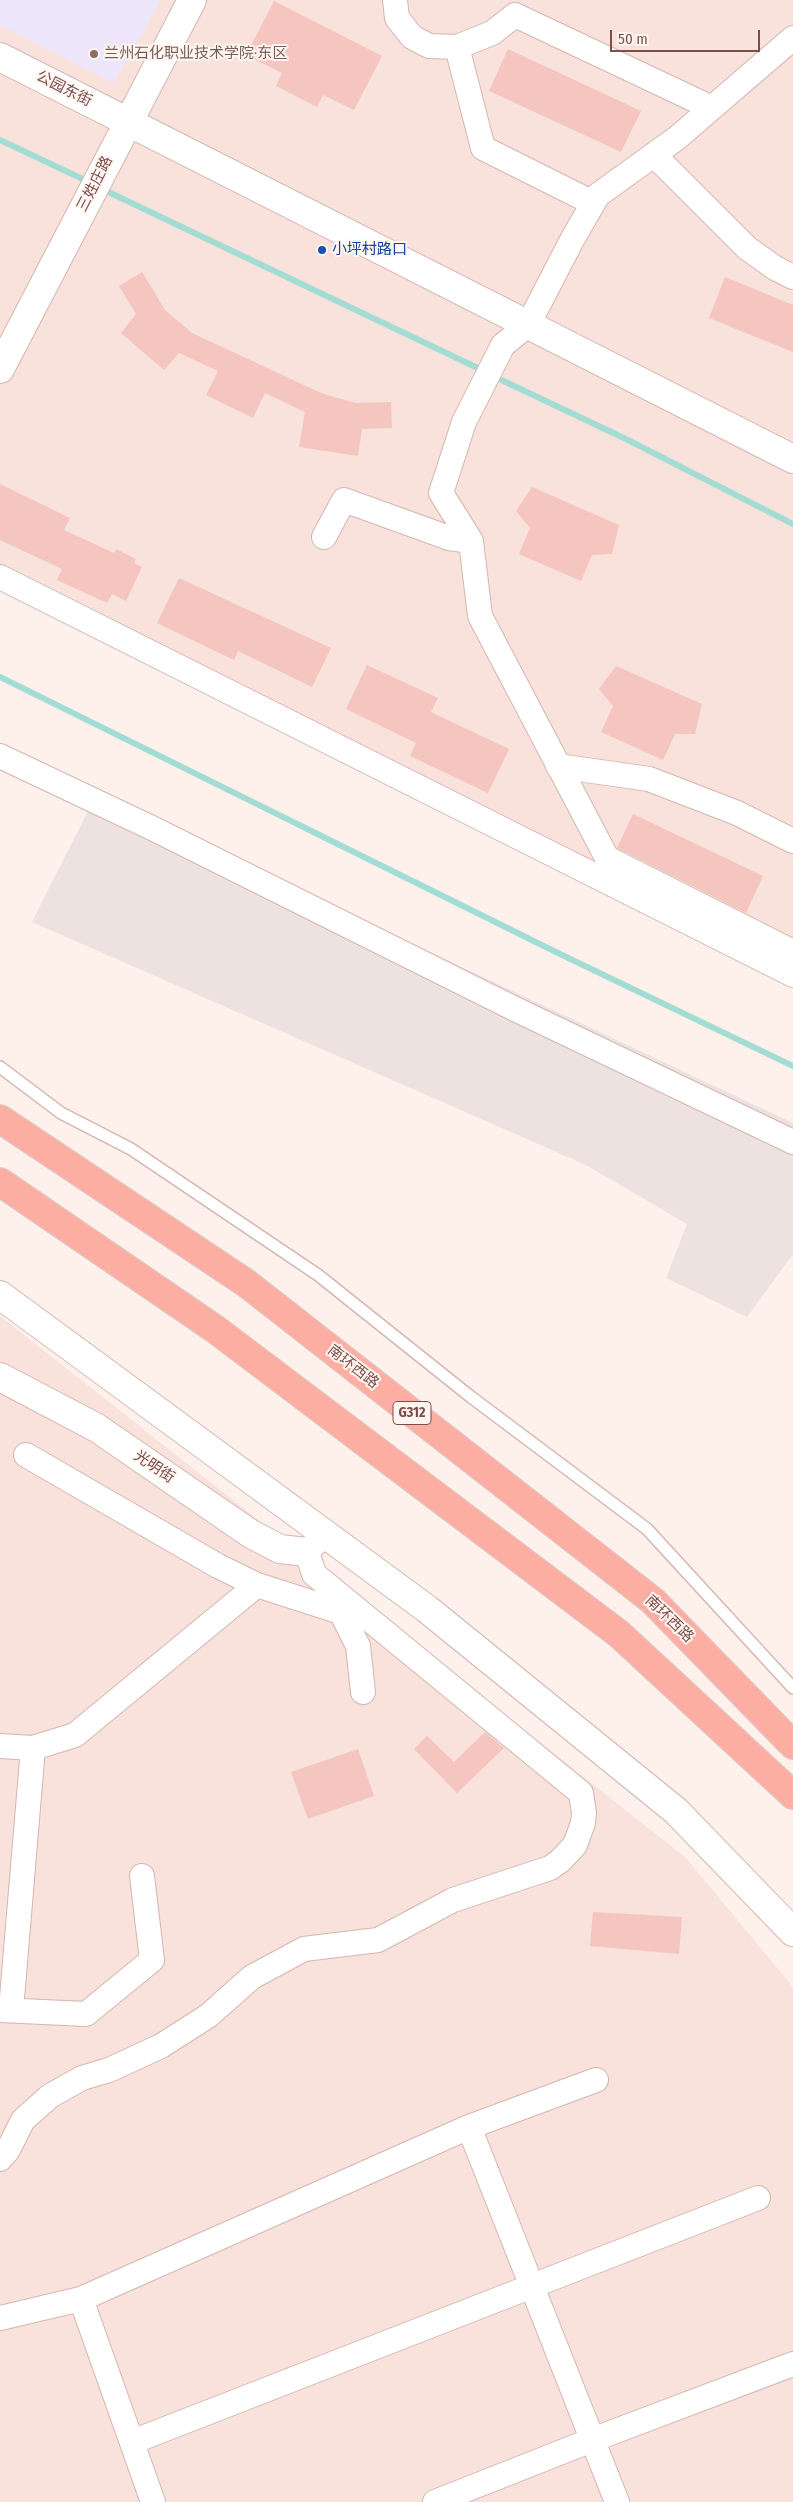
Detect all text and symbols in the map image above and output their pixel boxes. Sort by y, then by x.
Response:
scale bar [613,20,763,52]
text: 50 m [618,30,648,48]
place label: 兰州石化职业技术学院·东区 [104,45,287,63]
marker: 兰州石化职业技术学院·东区 [88,48,100,60]
street label: 公园东街 [33,67,95,111]
street label: 三姓庄路 [73,153,117,215]
place label: 小坪村路口 [332,241,407,259]
marker: 小坪村路口 [316,244,328,256]
street label: 南环西路 [324,1341,382,1393]
road number: G312 [393,1402,431,1425]
street label: 光明街 [130,1447,178,1487]
street label: 南环西路 [641,1592,697,1646]

